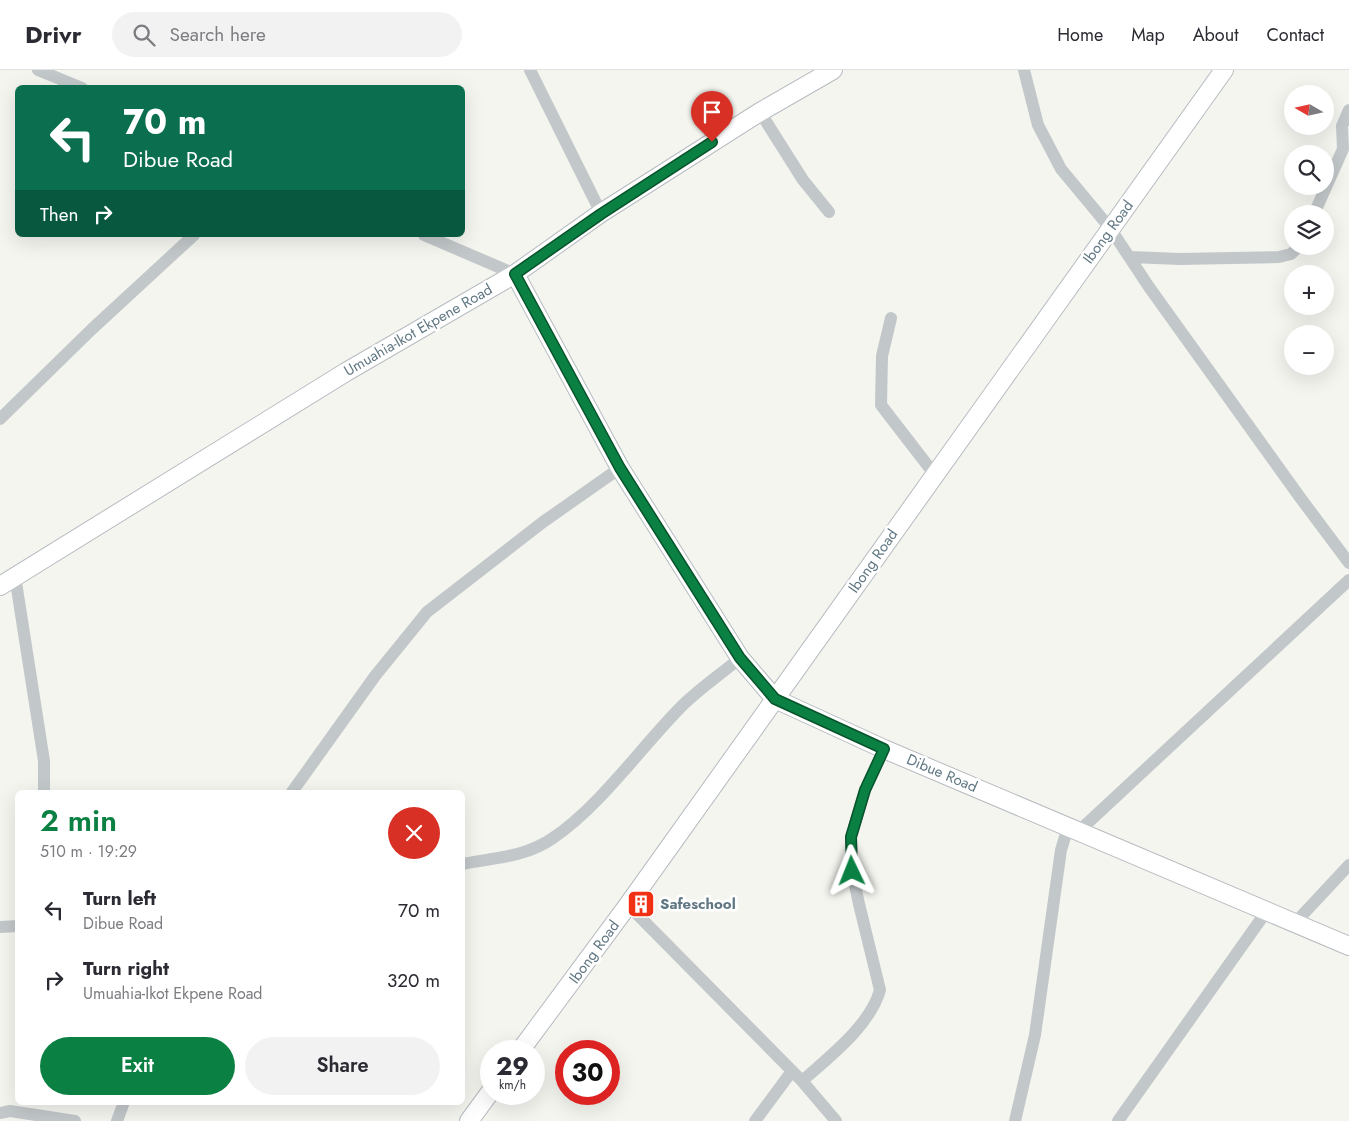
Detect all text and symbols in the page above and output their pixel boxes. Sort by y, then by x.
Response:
search box [112,12,462,57]
text: Drivr [25,17,82,52]
icon: search [130,21,158,49]
text: Search here [170,21,266,48]
text: Home [1057,22,1103,48]
text: Map [1131,22,1165,48]
text: About [1193,22,1238,48]
text: Contact [1266,22,1324,48]
north arrow [1284,85,1334,135]
map controls [1284,85,1334,375]
pin [691,91,733,142]
text: 70 m [123,97,206,147]
icon: arrive [698,98,726,126]
icon: left [40,105,105,170]
text: Dibue Road [123,143,233,175]
button: search [1284,145,1334,195]
street label: Ibong Road [1077,196,1139,268]
icon: right [89,200,117,228]
text: Then [40,201,79,228]
button: layers [1284,205,1334,255]
button: + [1284,265,1334,315]
street label: Umuahia-Ikot Ekpene Road [340,278,496,382]
button: − [1284,325,1334,375]
street label: Ibong Road [843,525,903,597]
street label: Dibue Road [903,748,981,798]
text: 2 min [40,799,117,842]
button: close [388,807,440,859]
text: 510 m · 19:29 [40,840,137,863]
position arrow [825,844,877,896]
text: Turn left [83,885,156,912]
building icon: Safeschool [626,889,656,919]
place label: Safeschool [660,893,736,915]
icon: left [40,896,68,924]
text: 70 m [398,897,440,924]
text: Dibue Road [83,912,163,935]
street label: Ibong Road [563,916,625,988]
text: Turn right [83,955,169,982]
icon: right [40,966,68,994]
text: 320 m [387,967,440,994]
text: Umuahia-Ikot Ekpene Road [83,982,262,1005]
button: Exit [40,1037,235,1095]
button: Share [245,1037,440,1095]
speed limit sign: 30 [555,1040,620,1105]
text: 29 [496,1048,529,1084]
text: km/h [499,1076,526,1094]

